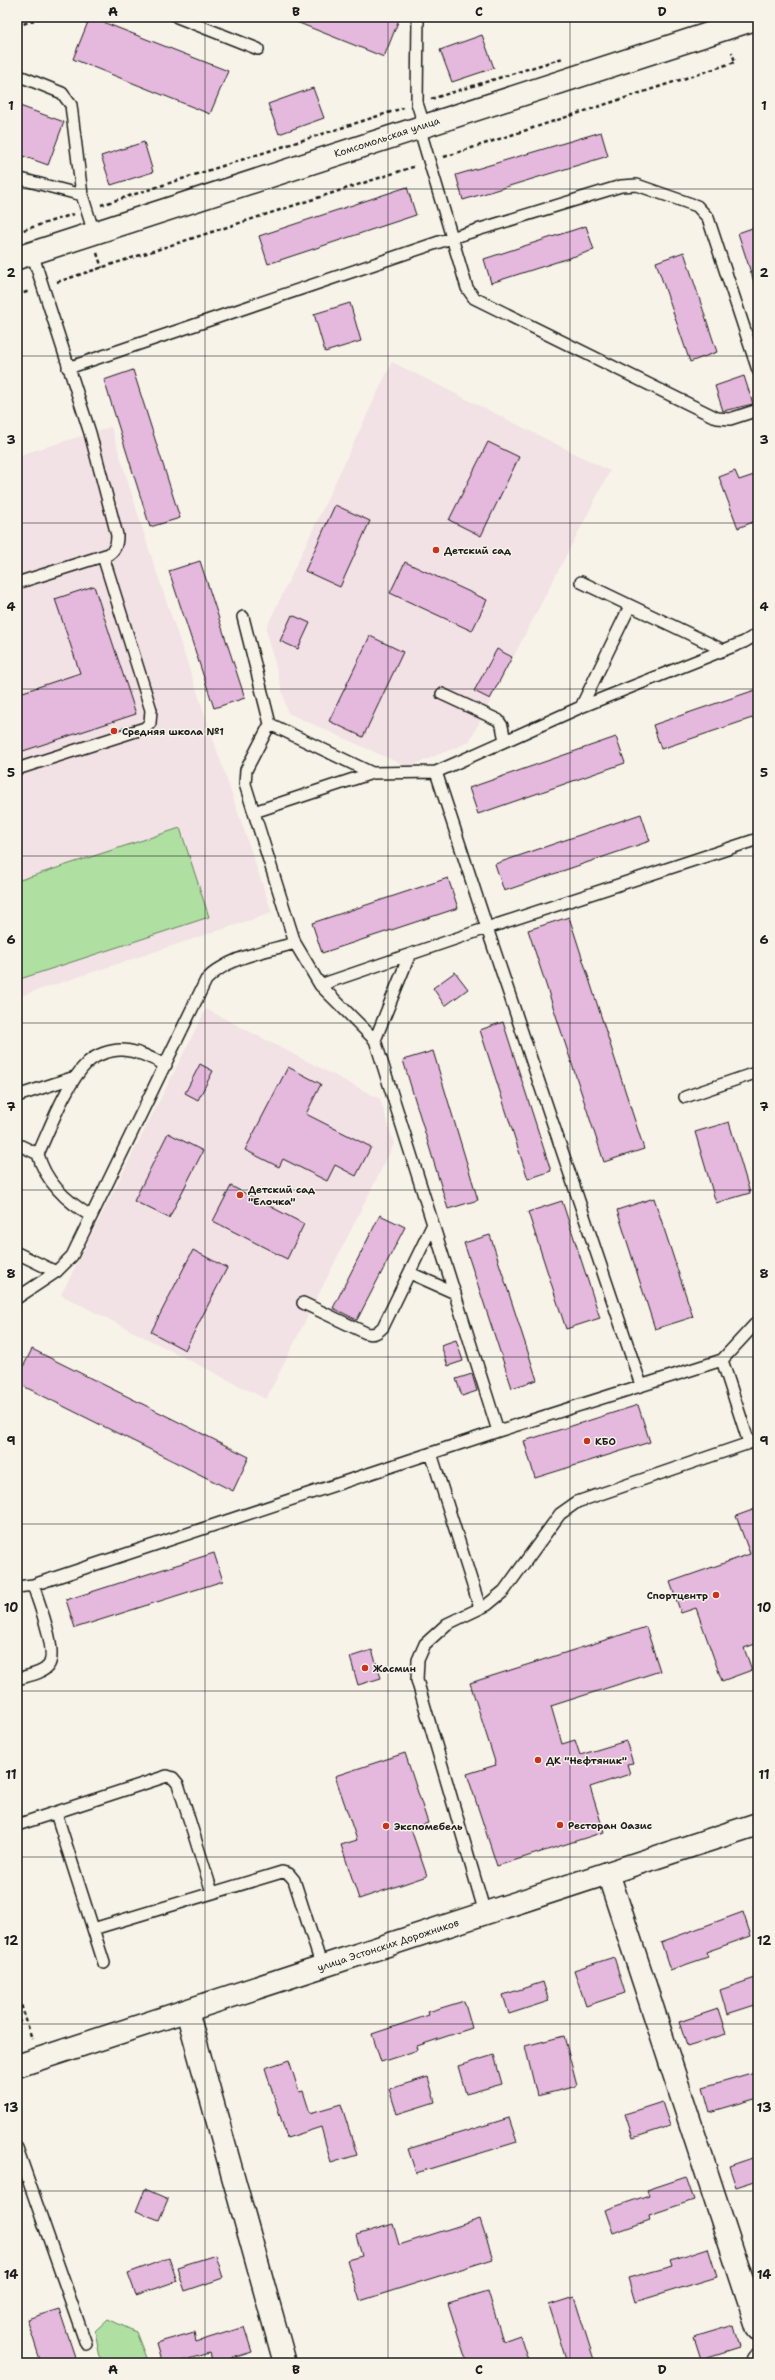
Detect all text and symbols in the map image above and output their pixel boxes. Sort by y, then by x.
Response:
text: A [108,3,118,20]
text: B [292,3,300,20]
text: C [475,3,483,20]
text: D [657,3,667,20]
text: 1 [8,97,14,114]
text: 1 [761,97,767,114]
street label: Комсомольская улица [333,114,442,160]
text: 2 [6,264,16,281]
text: 2 [759,264,769,281]
text: 3 [6,431,16,448]
text: 3 [759,431,769,448]
place label: Детский сад [444,544,511,557]
marker: Детский сад [431,545,441,555]
text: 4 [6,598,16,615]
text: 4 [759,598,769,615]
place label: Средняя школа №1 [122,725,224,738]
marker: Средняя школа №1 [109,726,119,736]
text: 5 [7,764,15,781]
text: 5 [760,764,768,781]
text: 6 [6,931,16,948]
text: 6 [759,931,769,948]
text: 7 [6,1098,16,1115]
text: 7 [759,1098,769,1115]
place label: Детский сад "Елочка" [248,1183,315,1208]
marker: Детский сад "Елочка" [235,1190,245,1200]
text: 8 [6,1265,16,1282]
text: 8 [759,1265,769,1282]
text: 9 [6,1432,16,1449]
text: 9 [759,1432,769,1449]
place label: КБО [595,1435,616,1448]
marker: КБО [582,1436,592,1446]
place label: Спортцентр [647,1589,708,1602]
marker: Спортцентр [711,1590,721,1600]
text: 10 [4,1599,18,1616]
text: 10 [757,1599,771,1616]
place label: Жасмин [373,1662,416,1675]
marker: Жасмин [360,1663,370,1673]
place label: ДК "Нефтяник" [546,1754,627,1767]
marker: ДК "Нефтяник" [533,1755,543,1765]
text: 11 [5,1766,17,1783]
text: 11 [758,1766,770,1783]
place label: Ресторан Оазис [568,1819,652,1832]
place label: Экспомебель [394,1820,463,1833]
marker: Ресторан Оазис [555,1820,565,1830]
marker: Экспомебель [381,1821,391,1831]
street label: улица Эстонских Дорожников [316,1916,460,1974]
text: 12 [4,1932,18,1949]
text: 12 [757,1932,771,1949]
text: 13 [4,2099,18,2116]
text: 13 [757,2099,771,2116]
text: 14 [4,2266,18,2283]
text: 14 [757,2266,771,2283]
text: A [108,2361,118,2378]
text: B [292,2361,300,2378]
text: C [475,2361,483,2378]
text: D [657,2361,667,2378]

